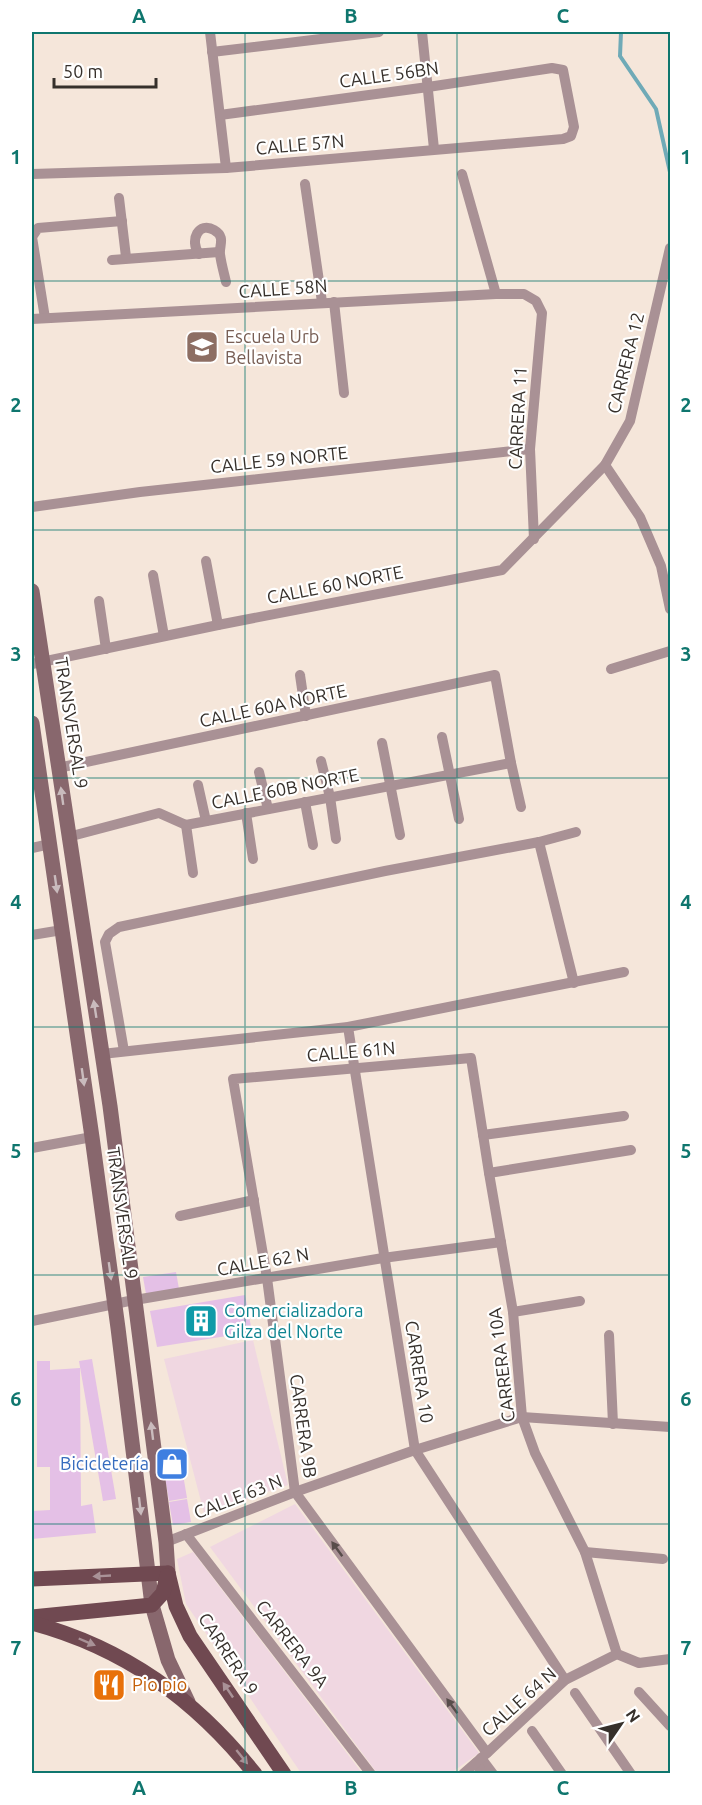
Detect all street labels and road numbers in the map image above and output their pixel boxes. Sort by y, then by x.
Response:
street label: CALLE 56BN [338,57,440,91]
street label: CALLE 57N [255,130,345,158]
street label: CALLE 58N [238,275,328,301]
street label: CARRERA 12 [603,310,647,415]
street label: CARRERA 11 [504,366,530,470]
street label: CALLE 59 NORTE [209,442,349,476]
street label: CALLE 60 NORTE [265,561,405,607]
street label: TRANSVERSAL 9 [52,656,92,790]
street label: CALLE 60A NORTE [197,680,348,730]
street label: CALLE 60B NORTE [209,764,360,812]
street label: CALLE 61N [306,1037,396,1065]
street label: TRANSVERSAL 9 [104,1146,142,1280]
street label: CALLE 62 N [215,1243,310,1279]
street label: CARRERA 10A [484,1306,518,1424]
street label: CARRERA 10 [402,1319,438,1425]
street label: CARRERA 9B [287,1373,321,1479]
street label: CALLE 63 N [191,1470,285,1522]
street label: CARRERA 9A [253,1596,333,1691]
street label: CARRERA 9 [195,1609,263,1698]
street label: CALLE 64 N [477,1663,560,1740]

